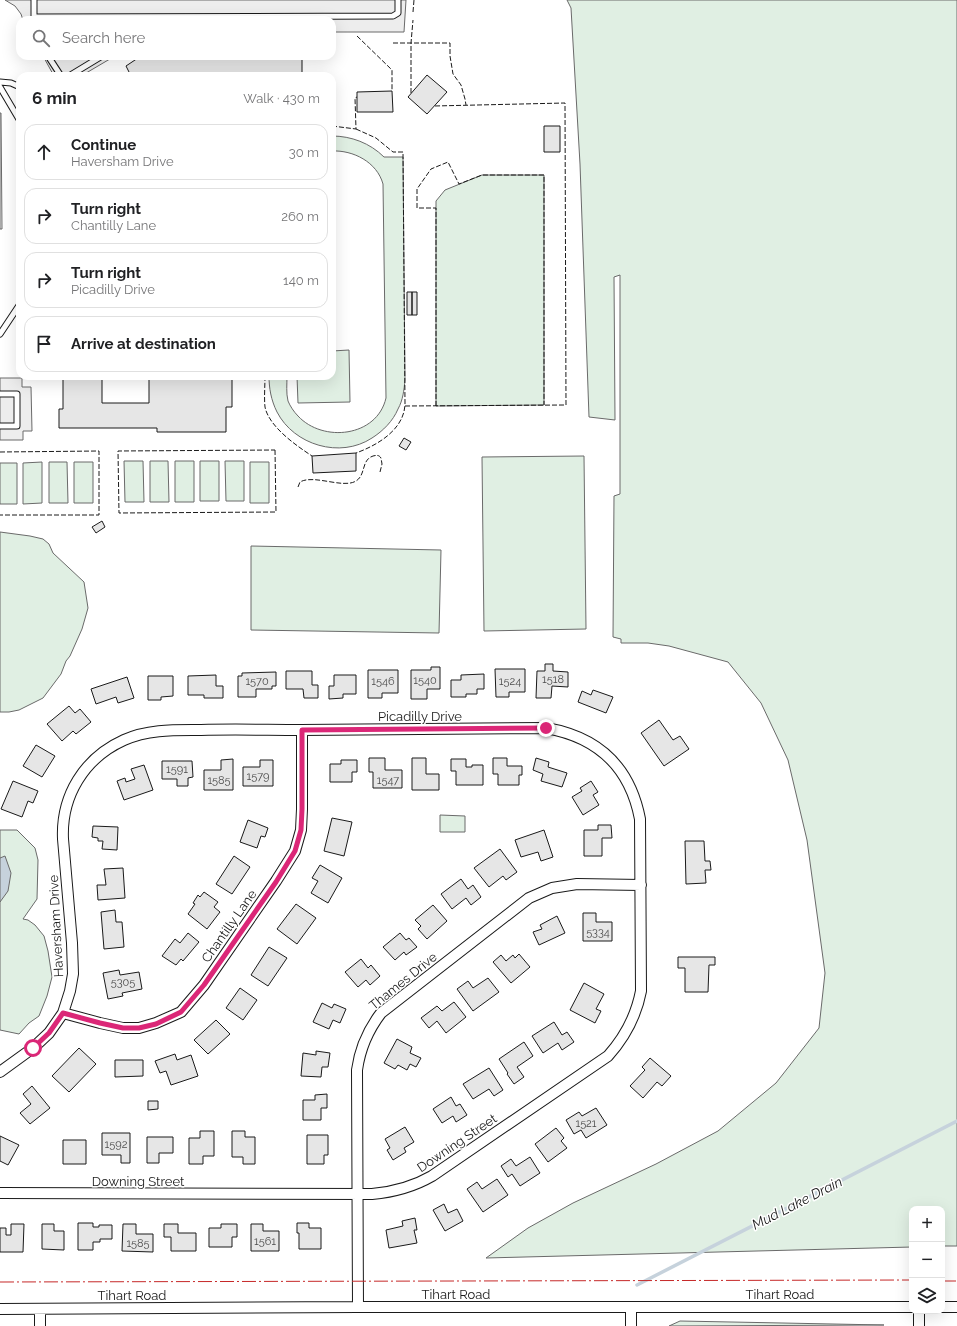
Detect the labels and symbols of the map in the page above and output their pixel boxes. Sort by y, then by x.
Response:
house number: 1518 [542,673,564,686]
house number: 1540 [413,674,437,687]
house number: 1570 [245,675,269,688]
house number: 1546 [371,675,395,688]
house number: 1524 [499,675,521,688]
street label: Picadilly Drive [378,709,462,724]
route end [537,719,555,737]
house number: 1591 [166,763,188,776]
house number: 1579 [247,770,269,783]
house number: 1585 [207,774,231,787]
house number: 1547 [377,774,399,787]
street label: Haversham Drive [46,874,66,978]
street label: Chantilly Lane [198,887,260,965]
house number: 5334 [586,926,610,939]
street label: Thames Drive [366,949,440,1013]
house number: 5305 [111,976,135,989]
route start [24,1039,42,1057]
street label: Downing Street [414,1110,500,1175]
house number: 1521 [575,1117,597,1130]
house number: 1592 [105,1138,128,1151]
water label: Mud Lake Drain [749,1173,845,1233]
street label: Downing Street [92,1174,185,1189]
house number: 1561 [254,1235,276,1248]
house number: 1585 [126,1237,150,1250]
street label: Tihart Road [422,1287,490,1302]
street label: Tihart Road [746,1287,814,1302]
street label: Tihart Road [98,1288,166,1303]

